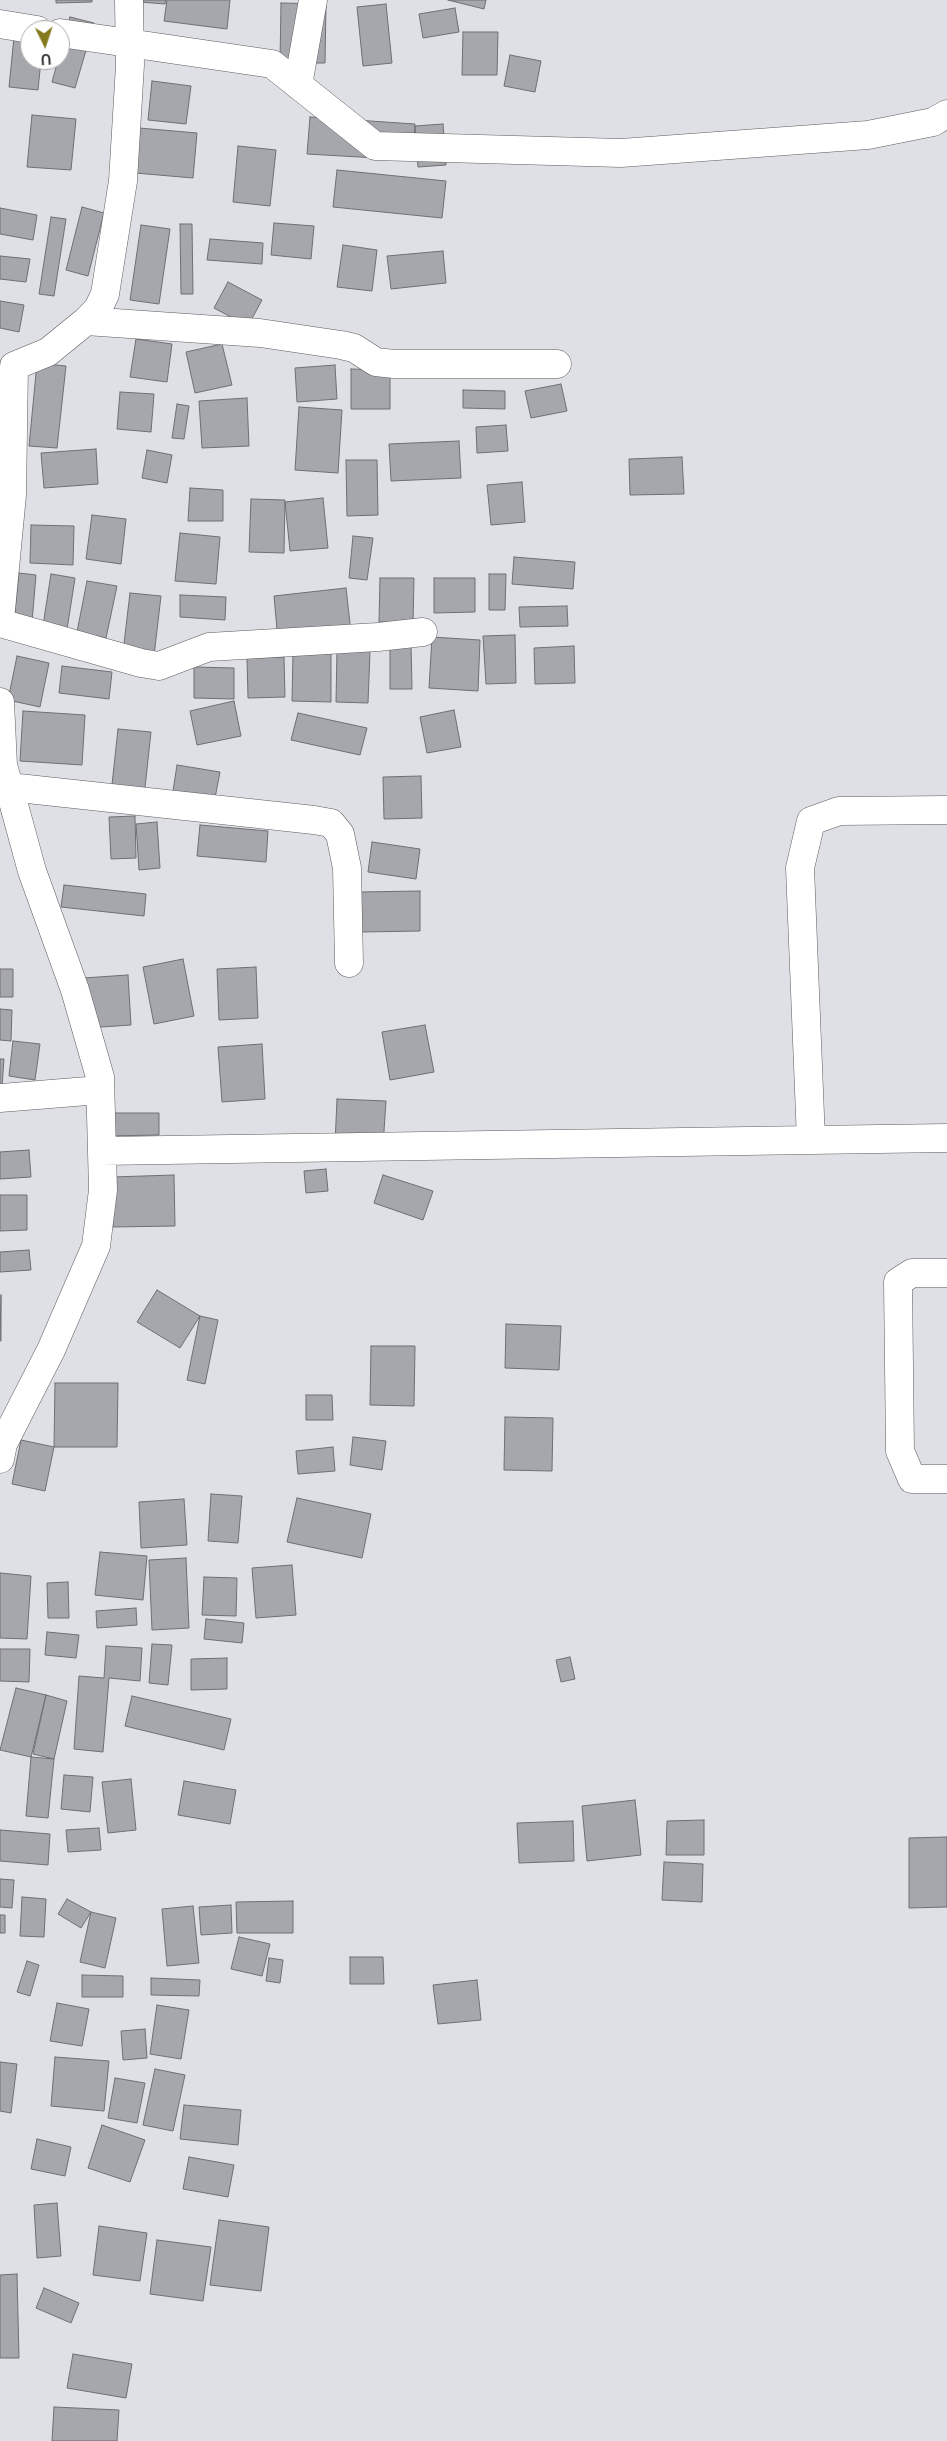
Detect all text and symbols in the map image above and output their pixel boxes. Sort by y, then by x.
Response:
north arrow [20,20,70,70]
text: U [40,51,52,67]

